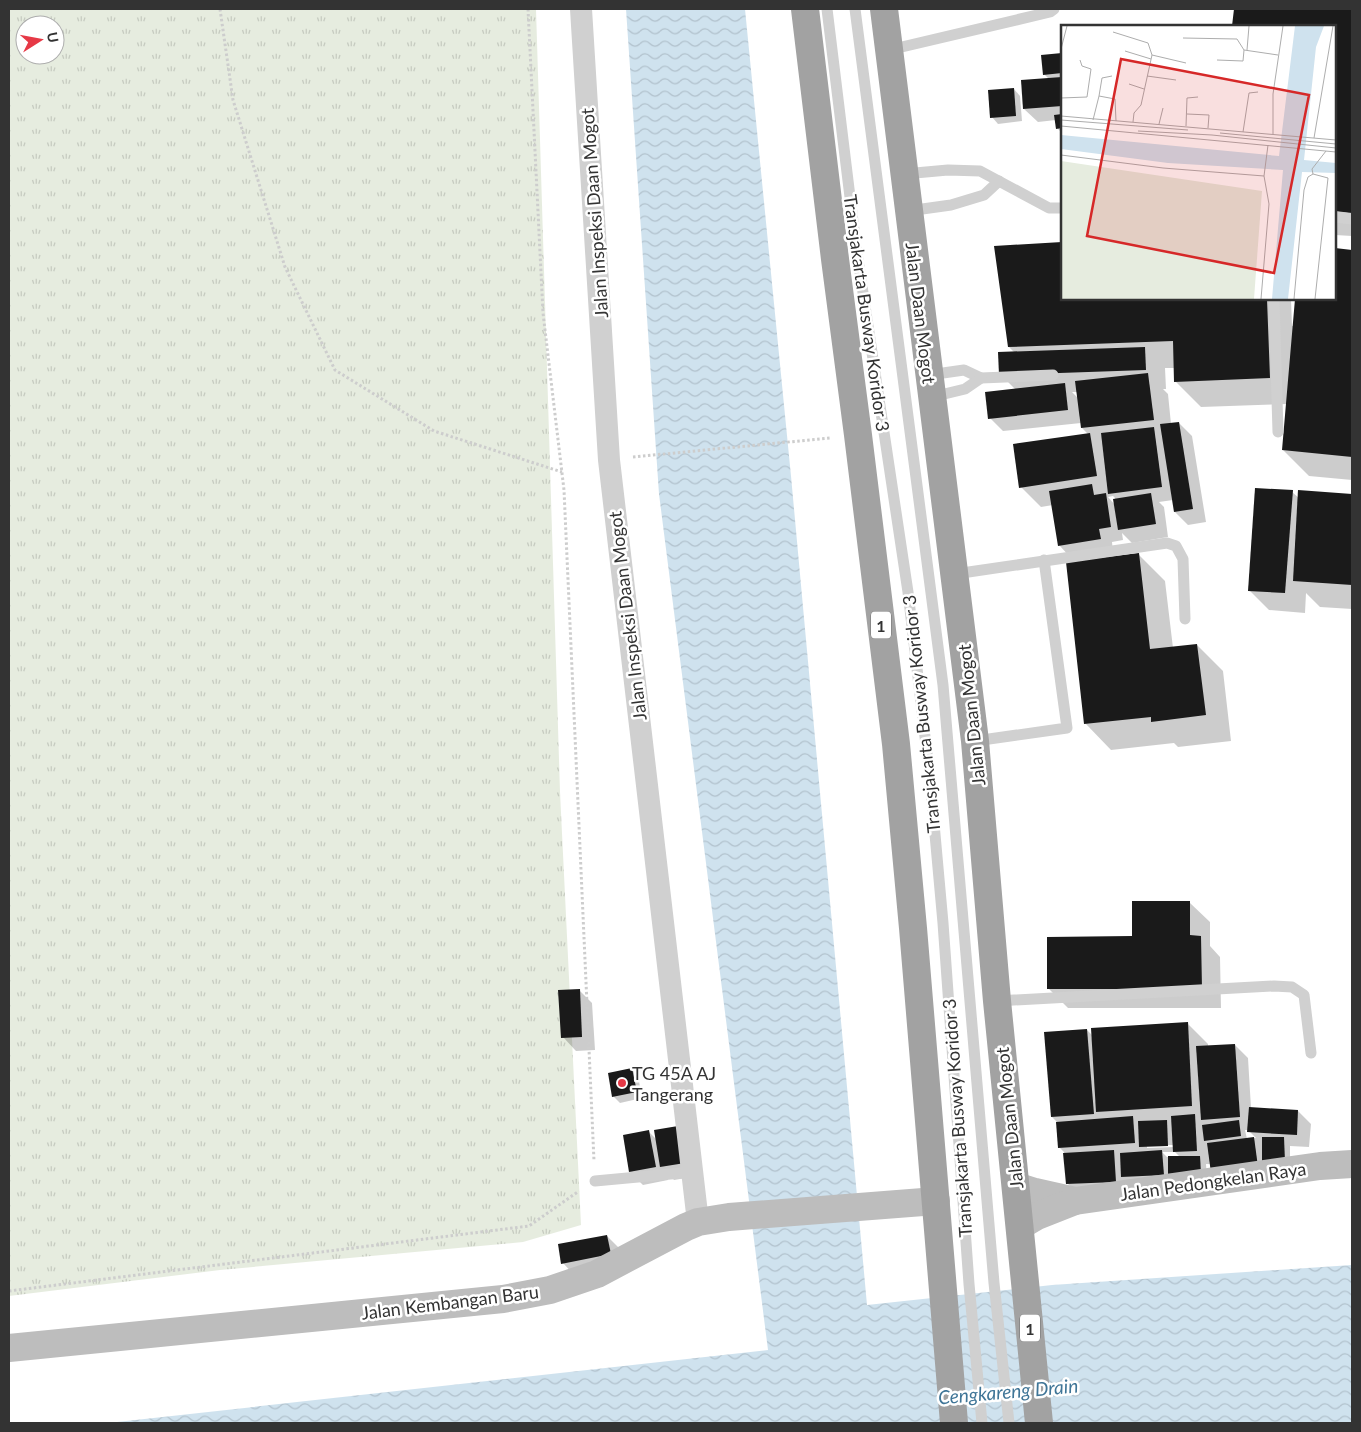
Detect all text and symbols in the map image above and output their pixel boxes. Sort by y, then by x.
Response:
north arrow [15,15,65,65]
inset map [1061,25,1336,300]
text: U [44,31,63,44]
street label: Jalan Inspeksi Daan Mogot [576,107,612,319]
street label: Transjakarta Busway Koridor 3 [839,193,895,433]
street label: Jalan Daan Mogot [901,241,941,386]
street label: Jalan Inspeksi Daan Mogot [603,510,651,722]
street label: Transjakarta Busway Koridor 3 [898,594,944,834]
road number: 1 [871,612,891,638]
street label: Jalan Daan Mogot [953,643,989,787]
street label: Transjakarta Busway Koridor 3 [938,998,976,1238]
street label: Jalan Daan Mogot [991,1046,1027,1190]
place label: TG 45A AJ Tangerang [632,1062,716,1105]
marker: TG 45A AJ Tangerang [616,1077,628,1089]
street label: Jalan Pedongkelan Raya [1119,1157,1307,1205]
street label: Jalan Kembangan Baru [360,1280,540,1324]
road number: 1 [1020,1315,1040,1342]
water label: Cengkareng Drain [937,1373,1079,1409]

